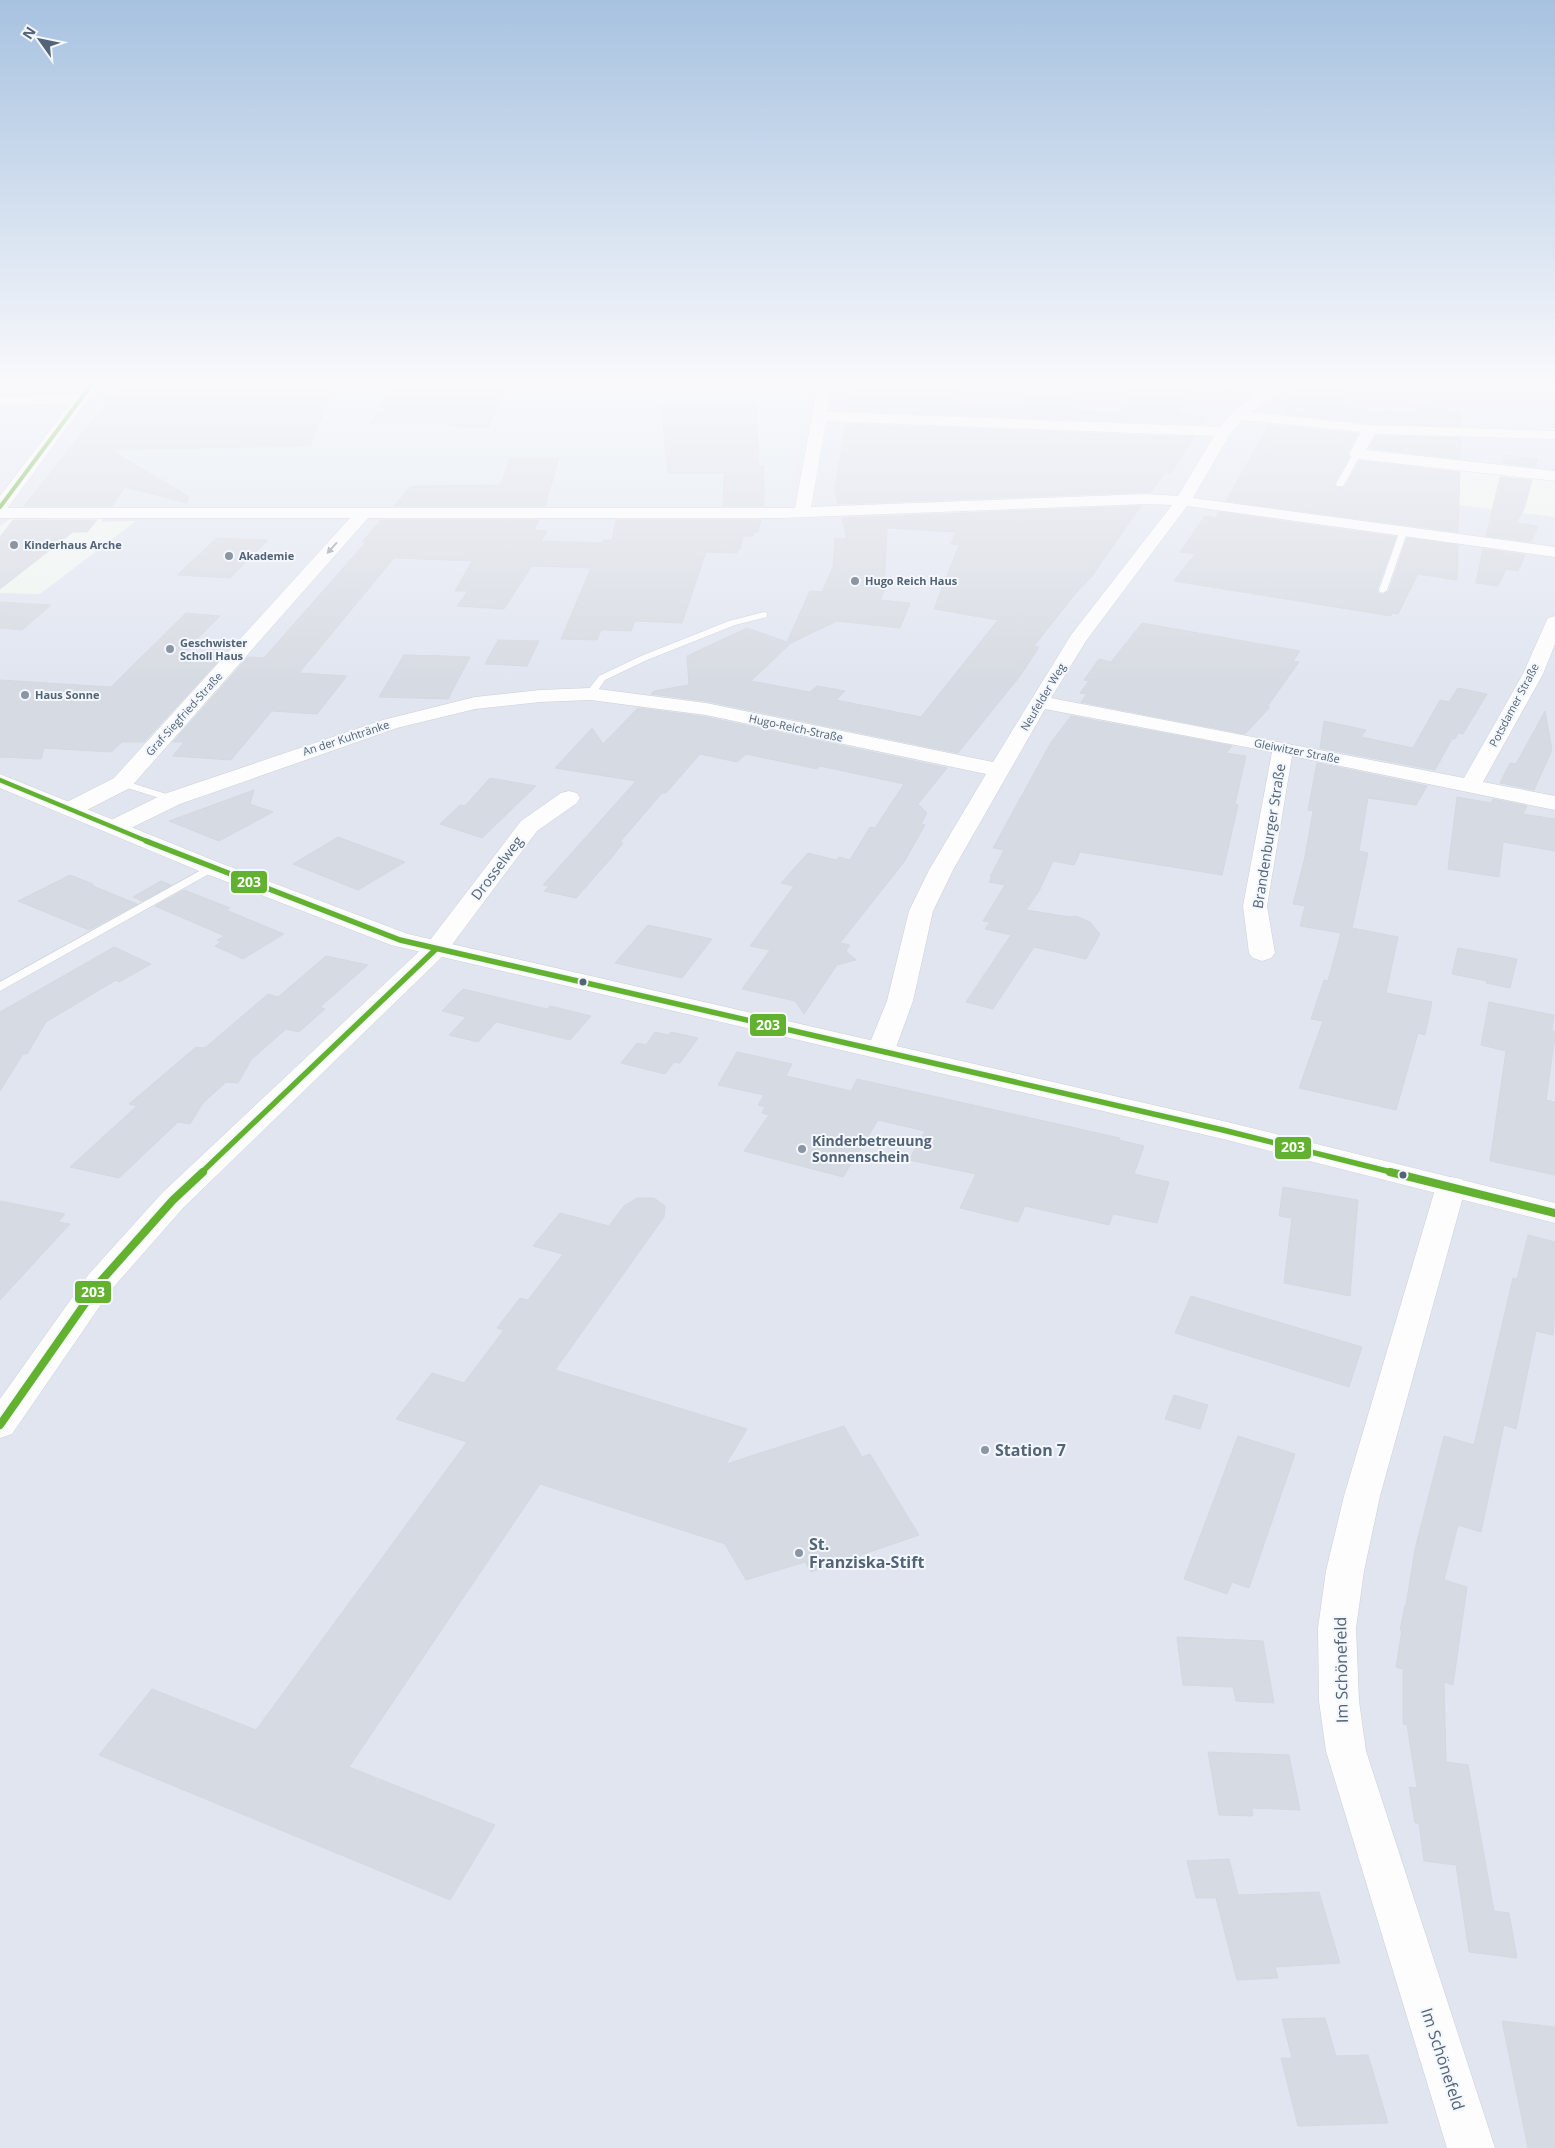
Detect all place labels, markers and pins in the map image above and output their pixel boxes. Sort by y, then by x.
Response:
place label: Kinderhaus Arche [24,537,122,552]
marker: Kinderhaus Arche [8,539,20,551]
place label: Akademie [239,548,295,563]
marker: Akademie [223,550,235,562]
place label: Hugo Reich Haus [865,573,958,588]
marker: Hugo Reich Haus [849,575,861,587]
place label: Geschwister Scholl Haus [180,635,247,663]
marker: Geschwister Scholl Haus [164,643,176,655]
place label: Haus Sonne [35,687,100,702]
marker: Haus Sonne [19,689,31,701]
unlabelled marker [578,977,588,987]
place label: Kinderbetreuung Sonnenschein [812,1131,932,1166]
marker: Kinderbetreuung Sonnenschein [796,1143,808,1155]
unlabelled marker [1398,1170,1408,1180]
place label: Station 7 [995,1439,1066,1461]
marker: Station 7 [979,1444,991,1456]
place label: St. Franziska-Stift [809,1533,924,1573]
marker: St. Franziska-Stift [793,1547,805,1559]

